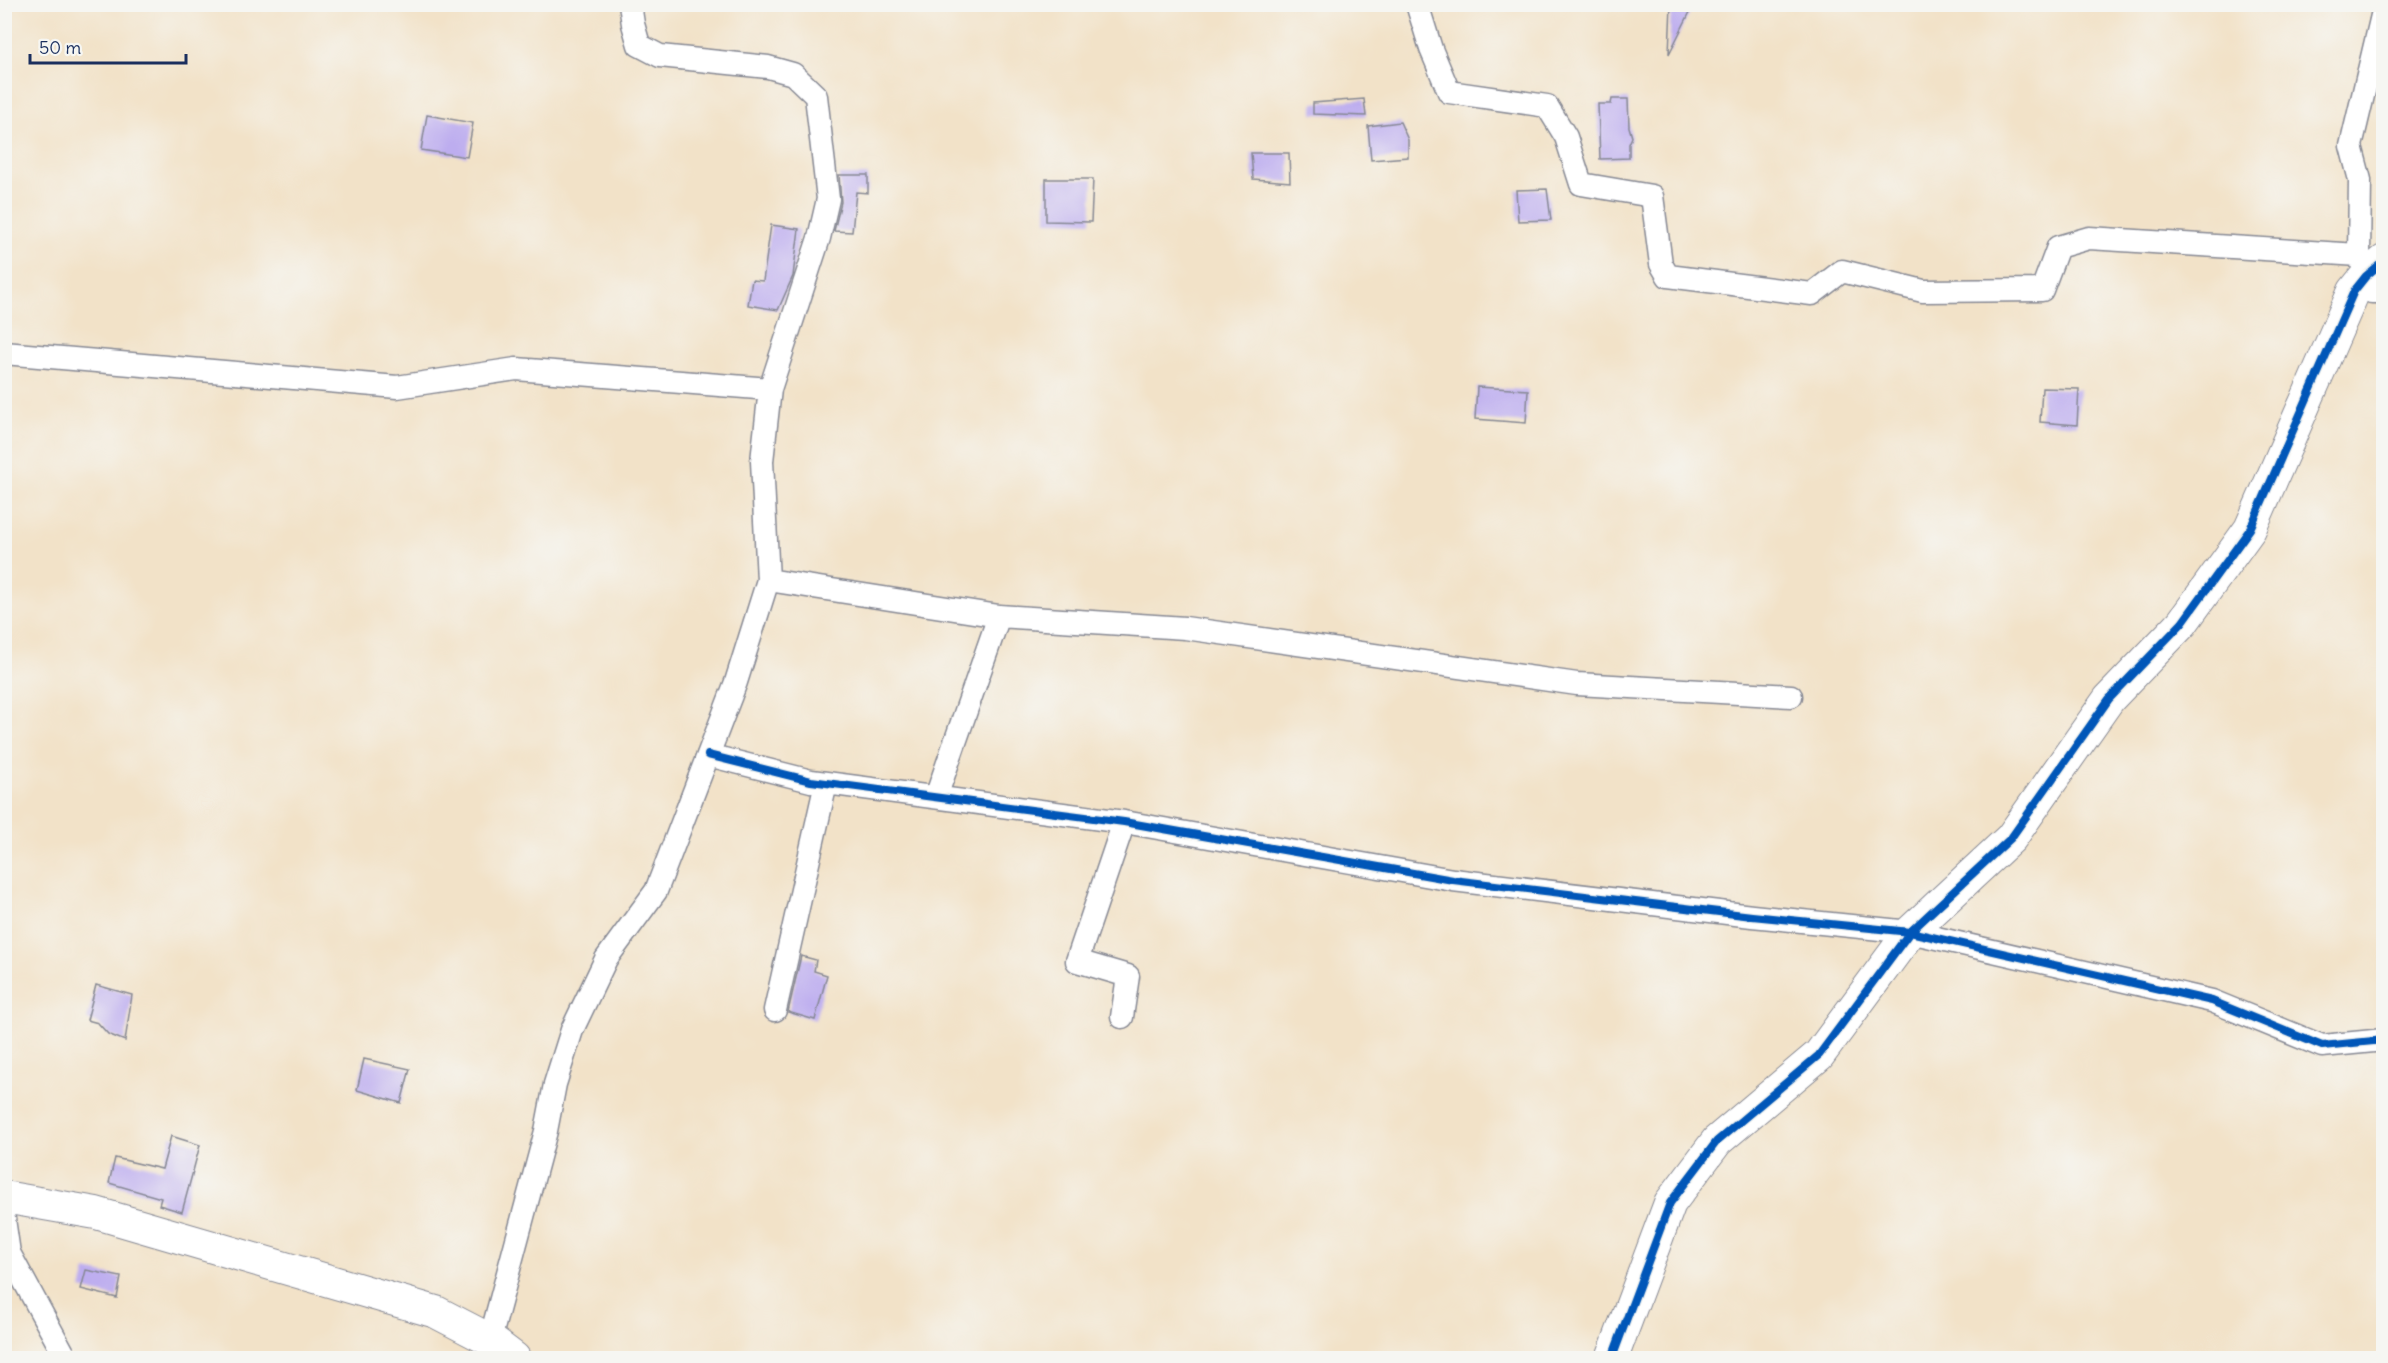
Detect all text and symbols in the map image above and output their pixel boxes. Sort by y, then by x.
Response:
scale bar [30,27,186,65]
text: 50 m [39,36,81,59]

